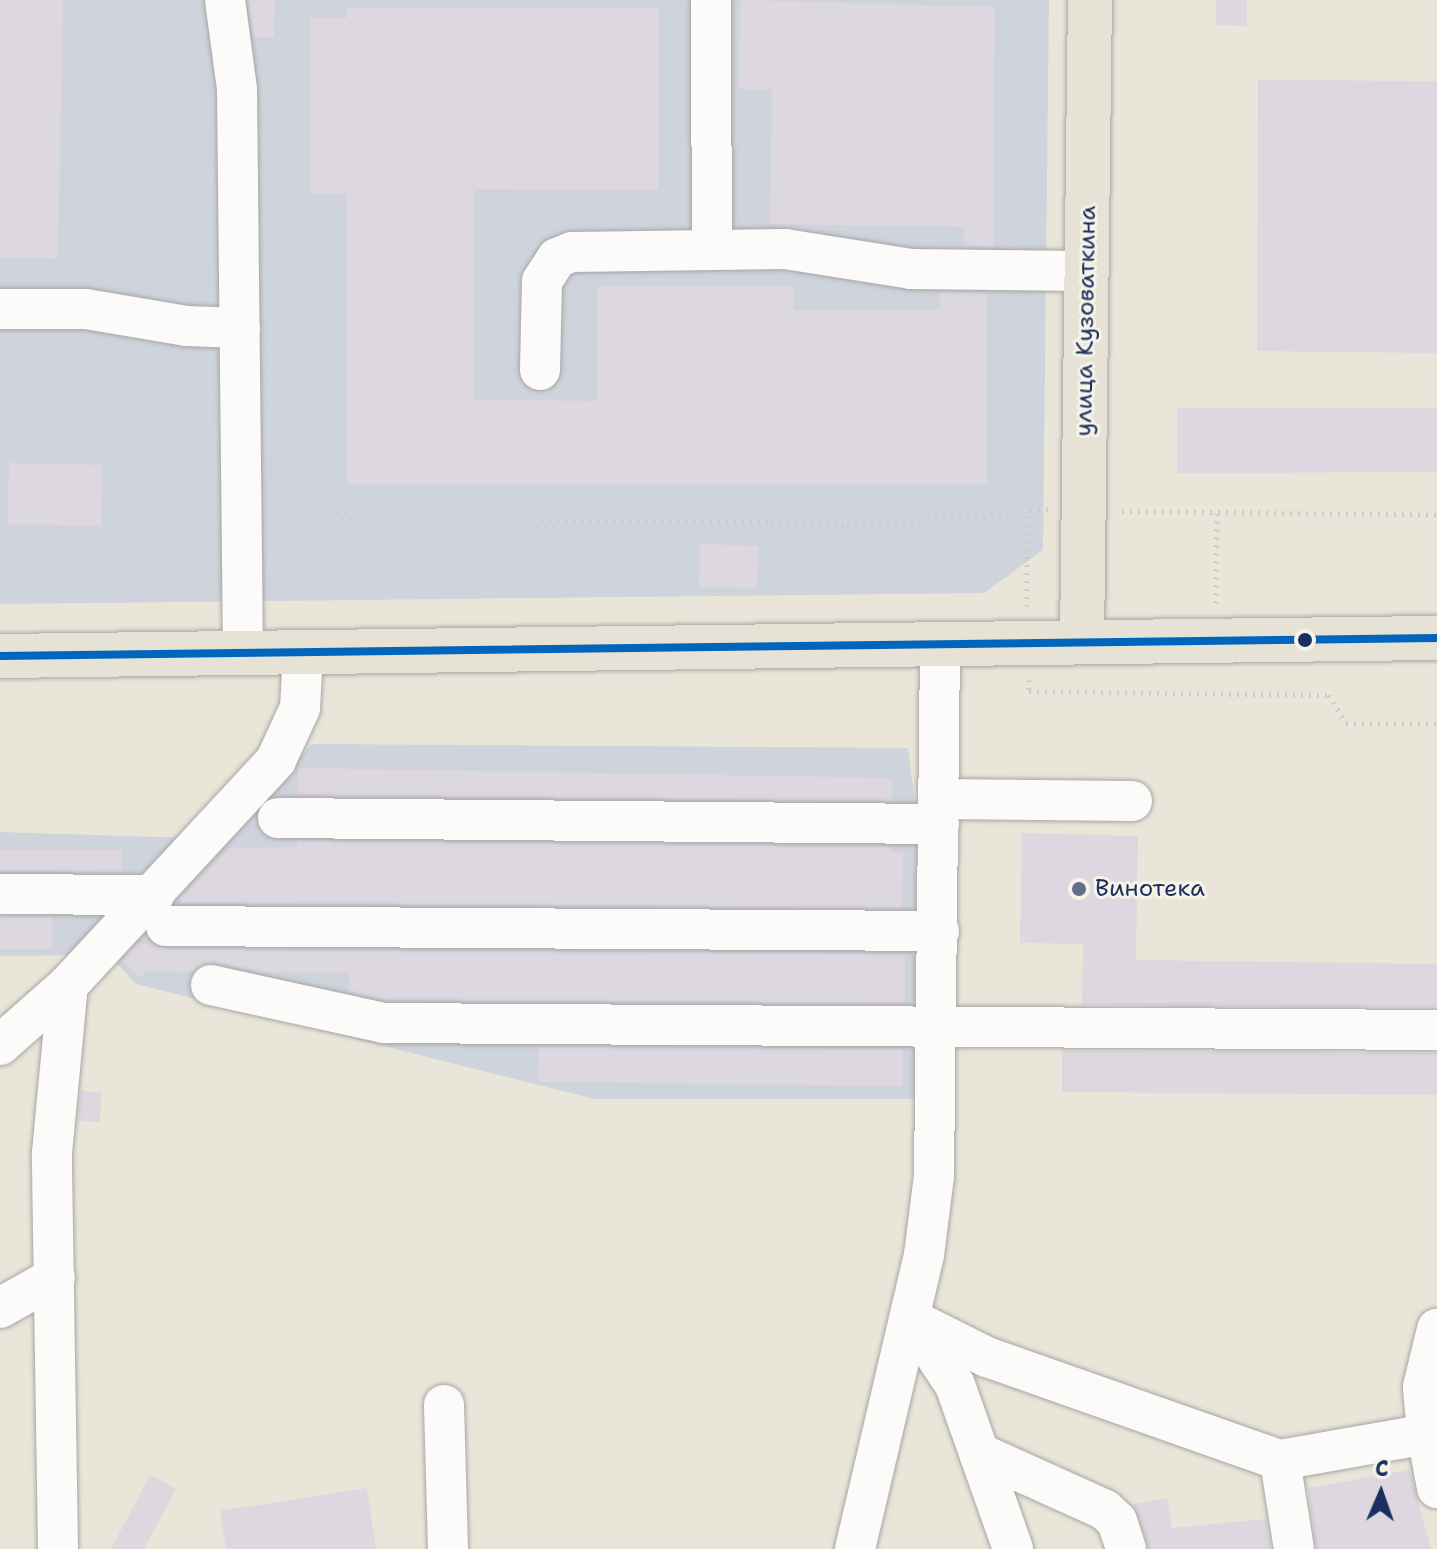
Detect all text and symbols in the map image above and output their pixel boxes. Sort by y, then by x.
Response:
street label: улица Кузоваткина [1070,205,1102,437]
unlabelled marker [1297,632,1313,648]
place label: Винотека [1095,875,1205,903]
marker: Винотека [1070,880,1088,898]
north arrow [1341,1453,1421,1533]
text: С [1375,1454,1389,1483]

